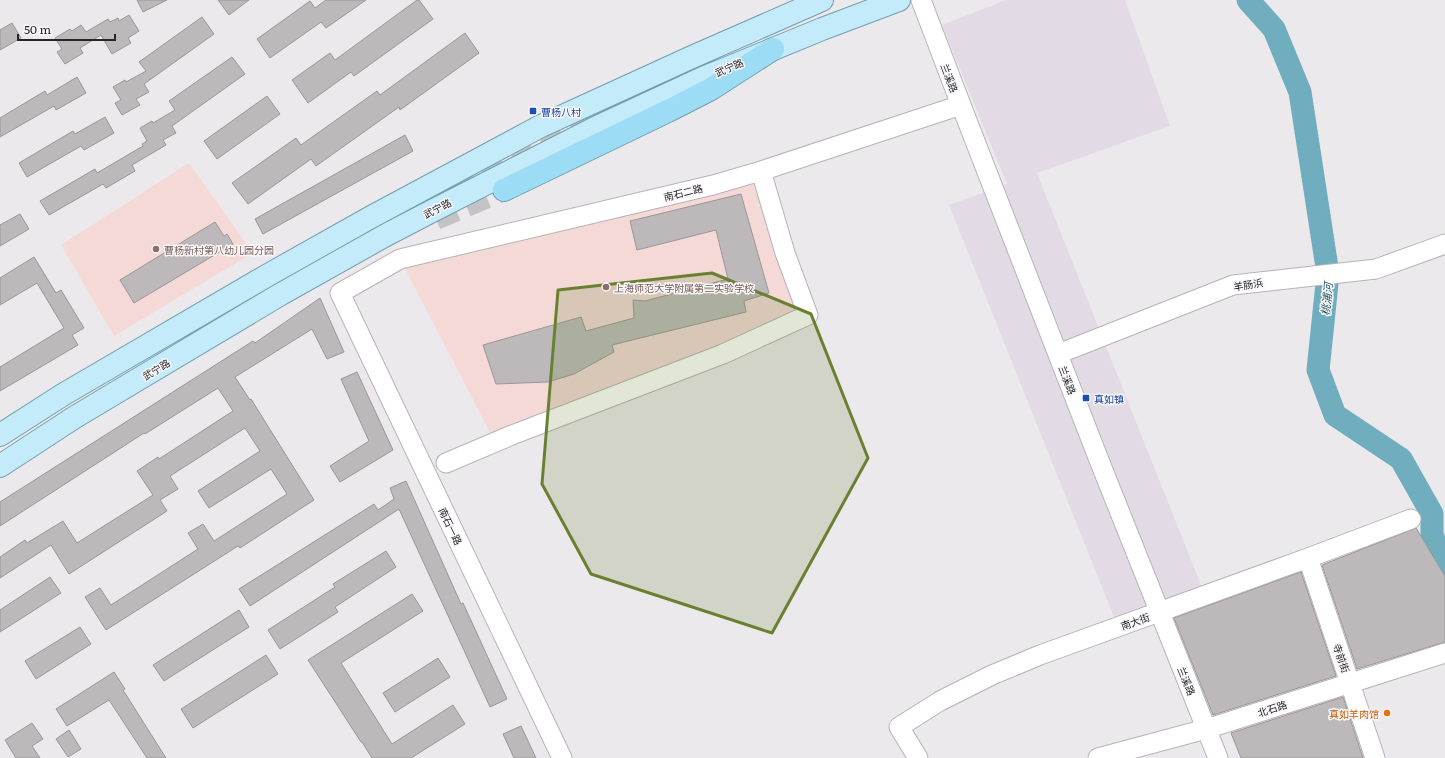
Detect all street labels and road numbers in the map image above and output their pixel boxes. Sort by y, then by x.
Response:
street label: 武宁路 [712,54,746,80]
street label: 兰溪路 [938,61,962,95]
street label: 南石二路 [662,180,704,204]
street label: 武宁路 [420,195,454,221]
street label: 羊肠浜 [1232,274,1264,294]
street label: 武宁路 [139,355,173,383]
street label: 兰溪路 [1056,363,1080,397]
street label: 南石一路 [435,505,467,547]
street label: 南大街 [1118,609,1152,633]
street label: 寺前街 [1330,641,1354,675]
street label: 兰溪路 [1174,664,1200,698]
street label: 北石路 [1255,696,1289,720]

